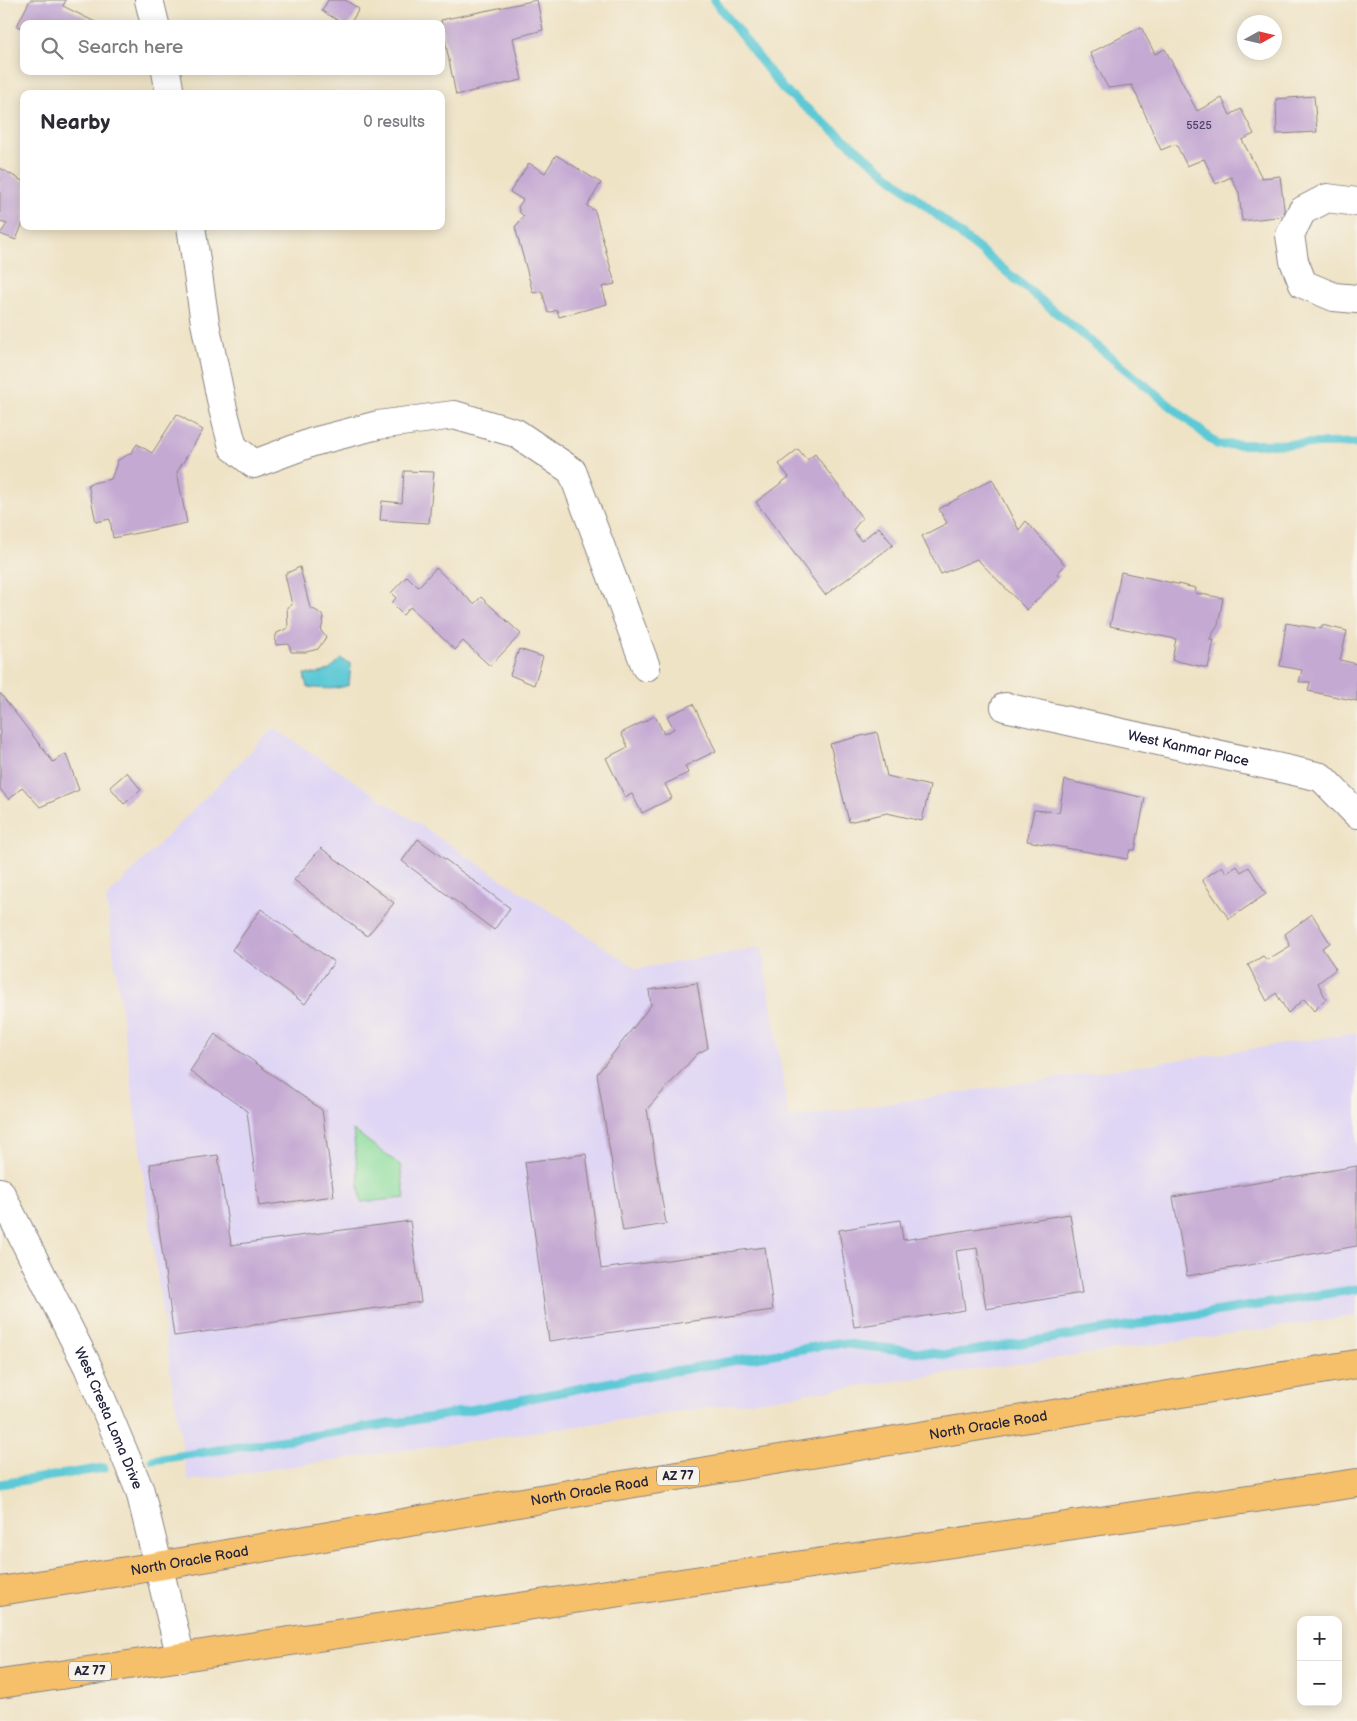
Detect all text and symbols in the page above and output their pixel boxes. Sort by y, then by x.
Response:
north arrow [1237,15,1282,60]
search box [20,20,445,75]
icon: search [38,34,66,62]
text: Search here [78,36,183,59]
text: Nearby [40,110,110,135]
text: 0 results [363,113,425,132]
house number: 5525 [1186,119,1212,132]
street label: West Kanmar Place [1126,726,1251,769]
street label: West Cresta Loma Drive [71,1344,147,1492]
street label: North Oracle Road [928,1407,1048,1443]
road number: AZ 77 [657,1466,699,1485]
street label: North Oracle Road [529,1472,650,1509]
street label: North Oracle Road [129,1542,250,1579]
map controls [1297,1616,1342,1706]
button: + [1297,1616,1342,1661]
button: − [1297,1661,1342,1706]
road number: AZ 77 [69,1662,111,1680]

